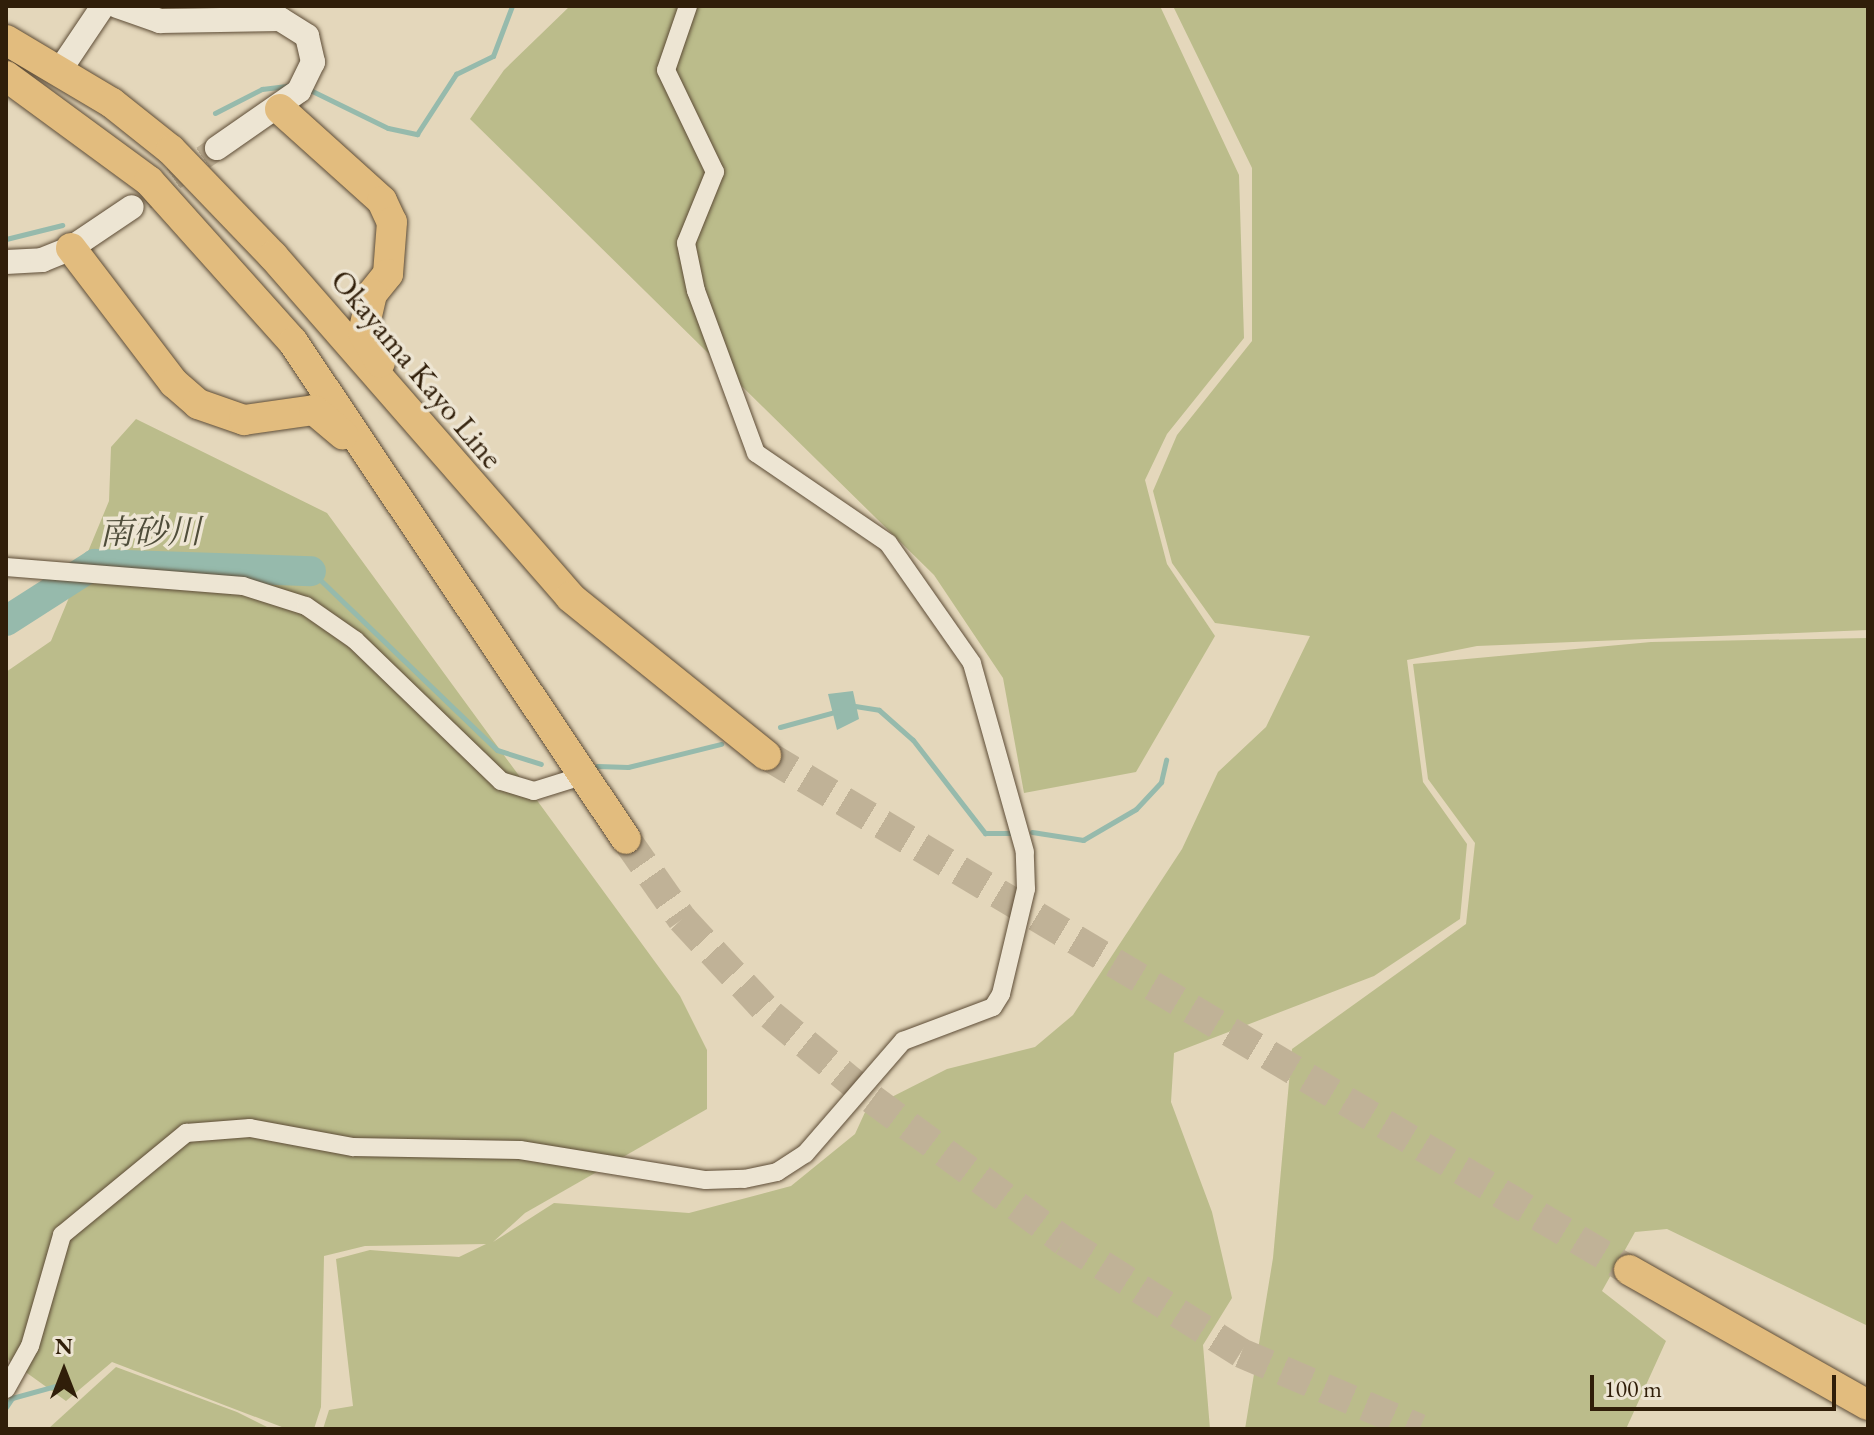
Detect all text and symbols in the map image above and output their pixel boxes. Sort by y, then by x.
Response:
street label: Okayama Kayo Line [323,262,511,476]
water label: 南砂川 [99,511,201,553]
north arrow [24,1331,104,1411]
text: N [55,1332,73,1361]
scale bar [1594,1359,1840,1409]
text: 100 m [1604,1373,1662,1404]

